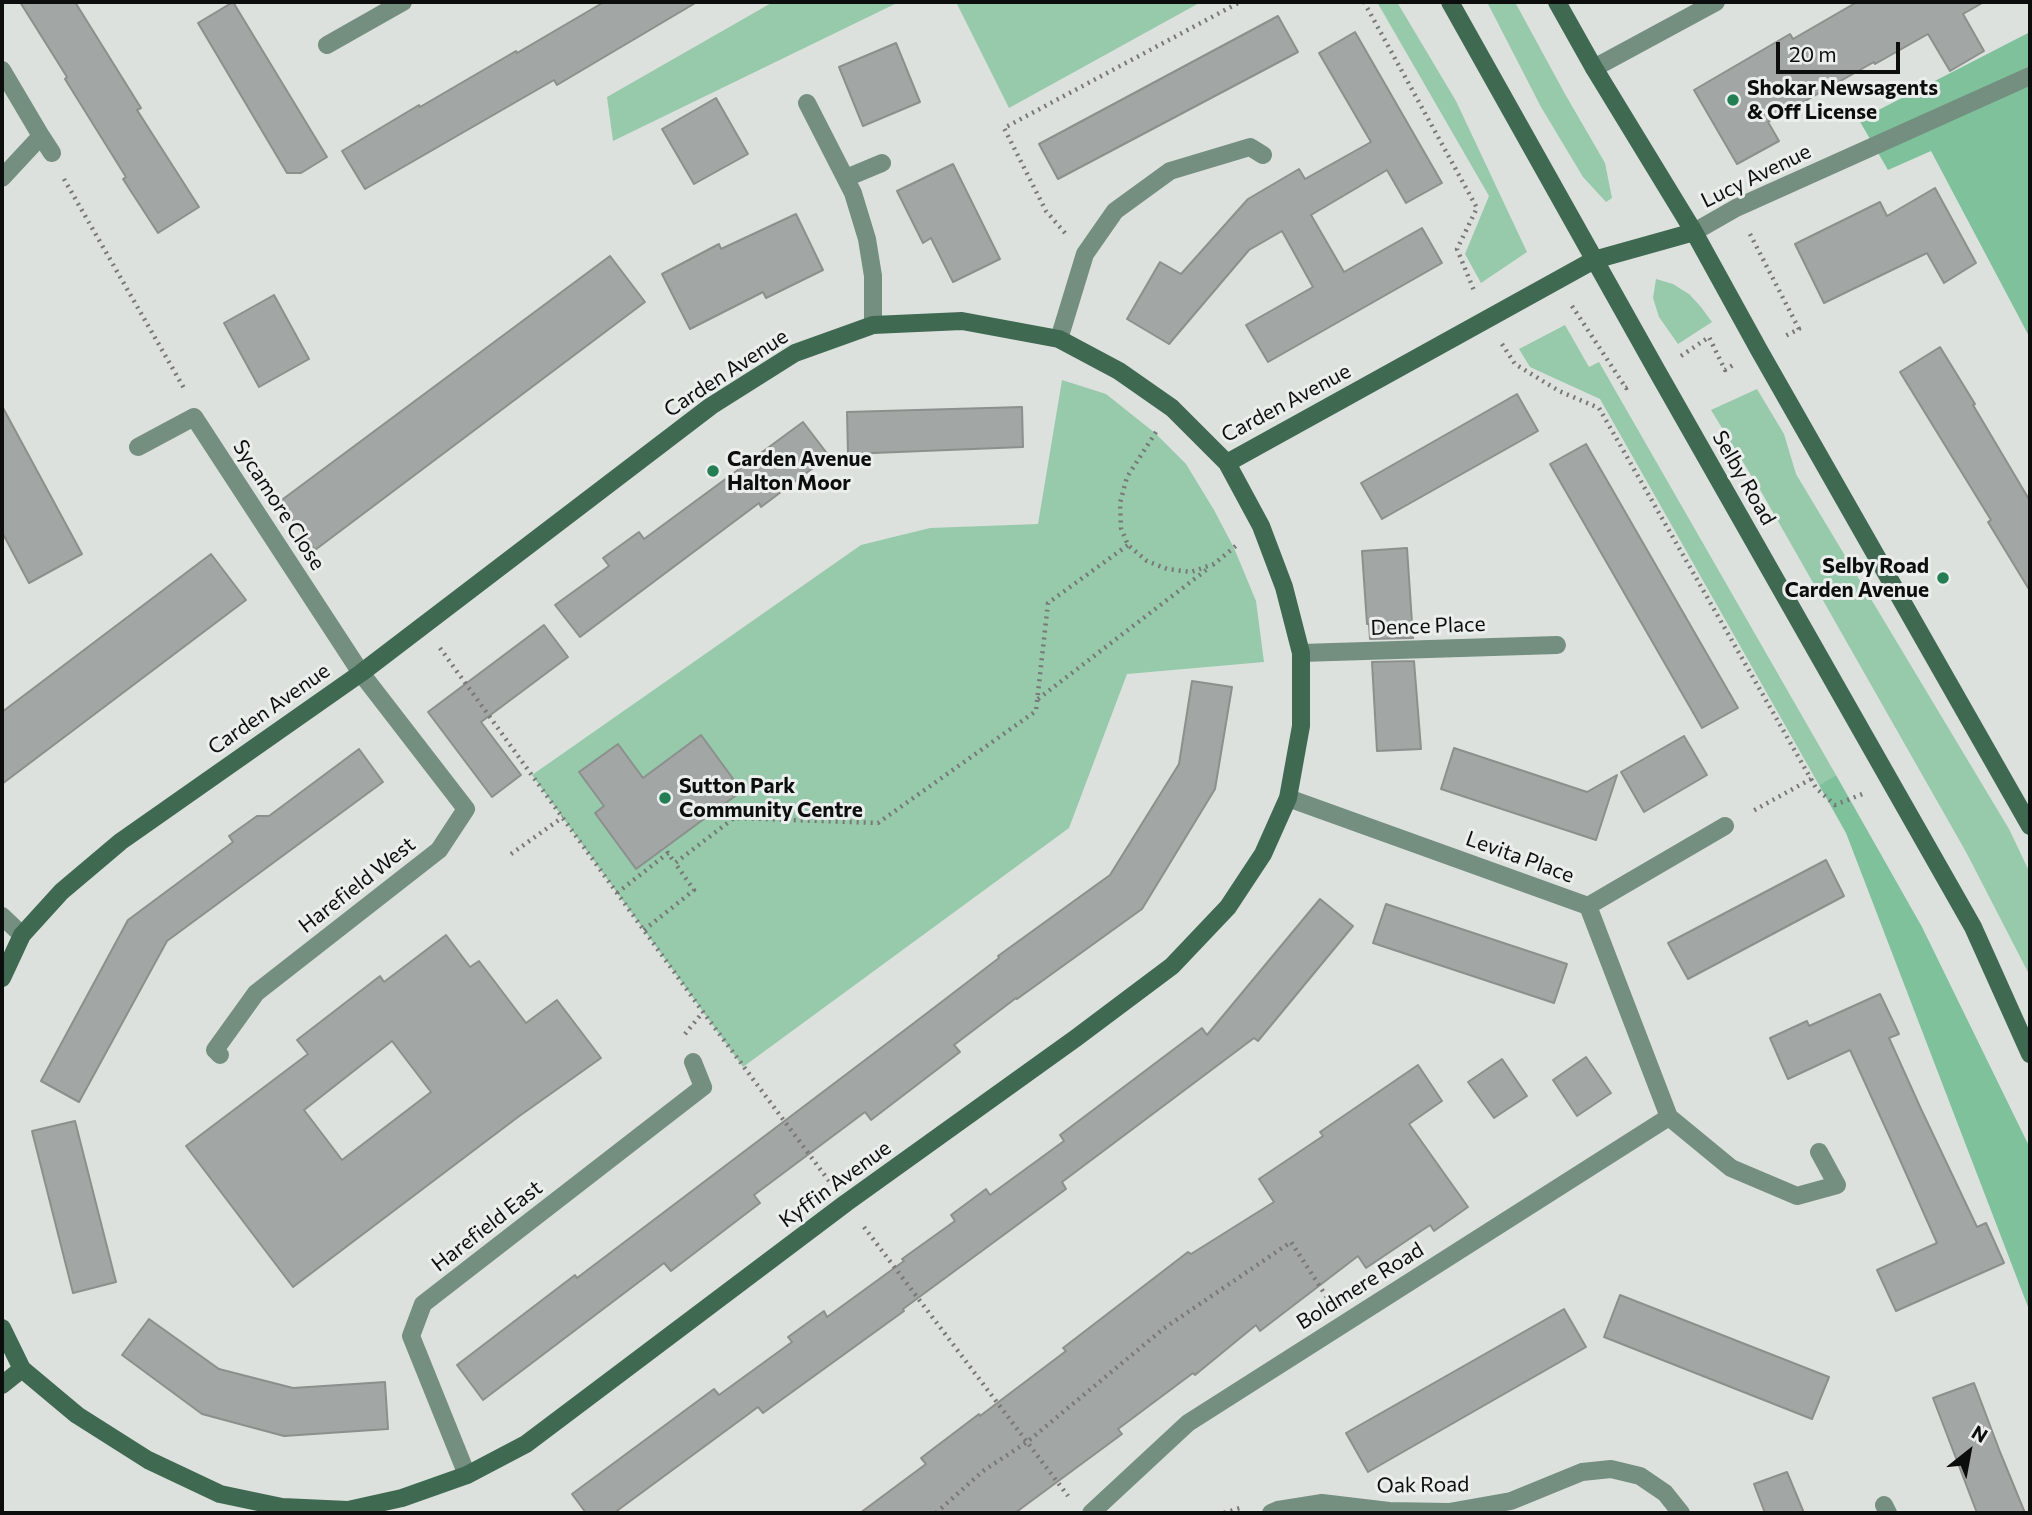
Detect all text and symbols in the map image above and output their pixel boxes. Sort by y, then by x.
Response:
scale bar [1780,28,1904,72]
text: 20 m [1789,41,1837,66]
place label: Shokar Newsagents & Off License [1747,75,1938,125]
marker: Shokar Newsagents & Off License [1725,92,1741,108]
street label: Lucy Avenue [1697,139,1815,213]
street label: Carden Avenue [659,324,793,422]
street label: Carden Avenue [1217,358,1355,448]
street label: Selby Road [1707,426,1781,530]
street label: Sycamore Close [227,435,331,575]
place label: Carden Avenue Halton Moor [727,446,872,496]
marker: Carden Avenue Halton Moor [705,463,721,479]
place label: Selby Road Carden Avenue [1784,553,1929,603]
marker: Selby Road Carden Avenue [1935,570,1951,586]
street label: Dence Place [1370,611,1486,641]
street label: Carden Avenue [203,658,335,760]
place label: Sutton Park Community Centre [679,773,863,823]
marker: Sutton Park Community Centre [657,790,673,806]
street label: Levita Place [1462,826,1578,888]
street label: Harefield West [294,832,420,938]
street label: Kyffin Avenue [774,1135,896,1233]
street label: Harefield East [427,1175,547,1277]
street label: Boldmere Road [1292,1237,1428,1335]
north arrow [1934,1417,2004,1487]
text: N [1968,1420,1992,1447]
street label: Oak Road [1376,1472,1470,1498]

